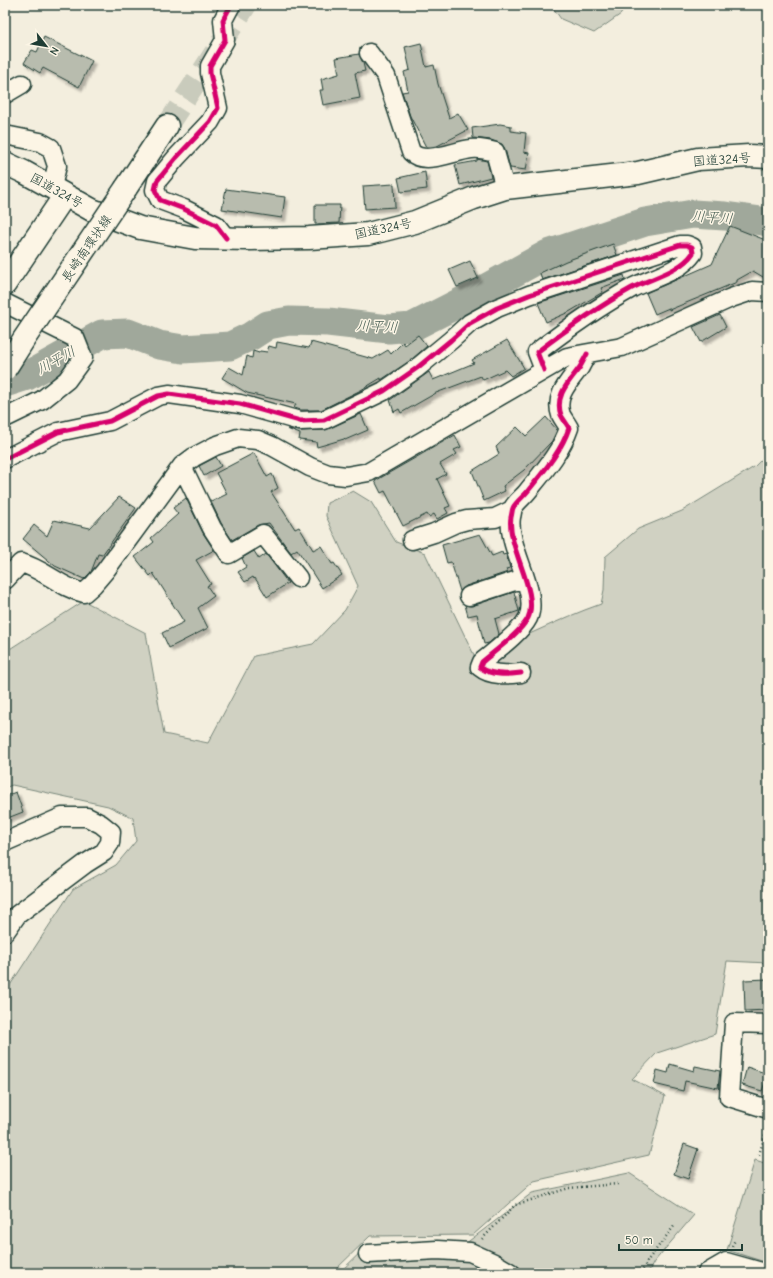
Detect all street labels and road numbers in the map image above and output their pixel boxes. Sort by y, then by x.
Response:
street label: 国道324号 [692,150,752,169]
street label: 国道324号 [27,170,86,211]
street label: 長崎南環状線 [58,211,115,285]
street label: 国道324号 [353,215,413,242]

